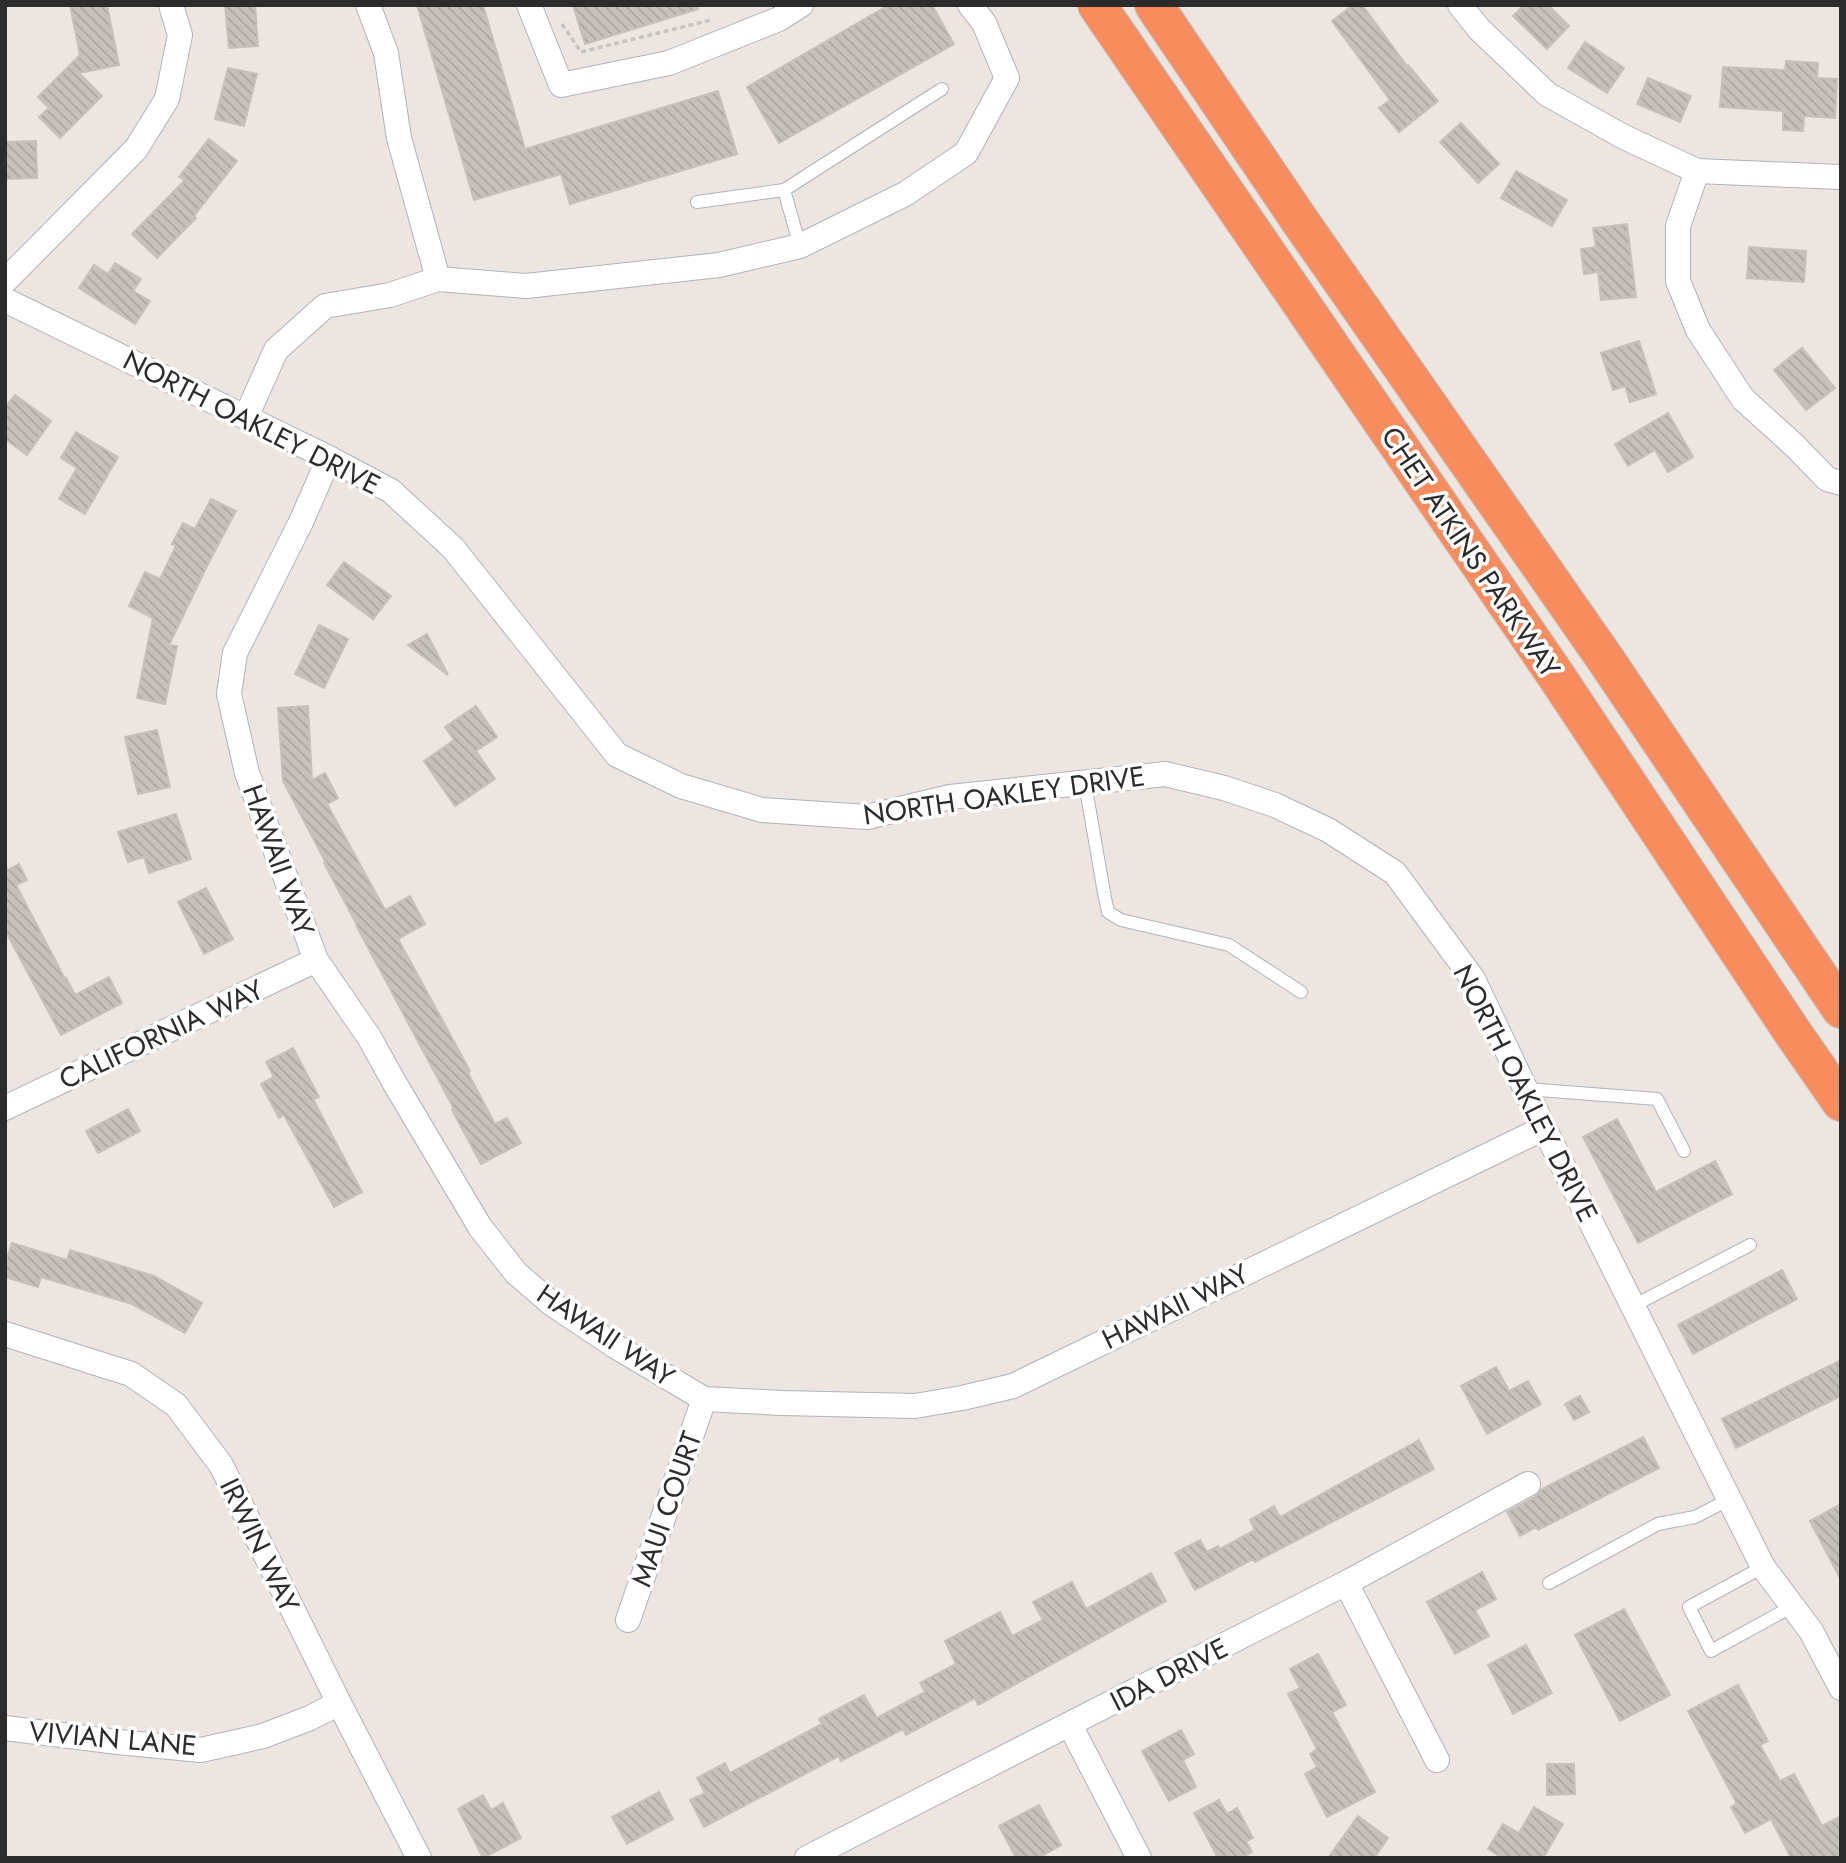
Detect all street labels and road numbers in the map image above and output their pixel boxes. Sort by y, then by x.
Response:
street label: NORTH OAKLEY DRIVE [116,340,388,505]
street label: CHET ATKINS PARKWAY [1371,419,1570,686]
street label: NORTH OAKLEY DRIVE [861,755,1148,836]
street label: HAWAII WAY [232,779,325,942]
street label: NORTH OAKLEY DRIVE [1443,957,1608,1229]
street label: CALIFORNIA WAY [52,969,270,1100]
street label: HAWAII WAY [1095,1253,1256,1360]
street label: HAWAII WAY [529,1274,683,1397]
street label: MAUI COURT [621,1426,712,1592]
street label: IRWIN WAY [209,1471,310,1619]
street label: IDA DRIVE [1103,1627,1235,1722]
street label: VIVIAN LANE [27,1711,199,1766]

